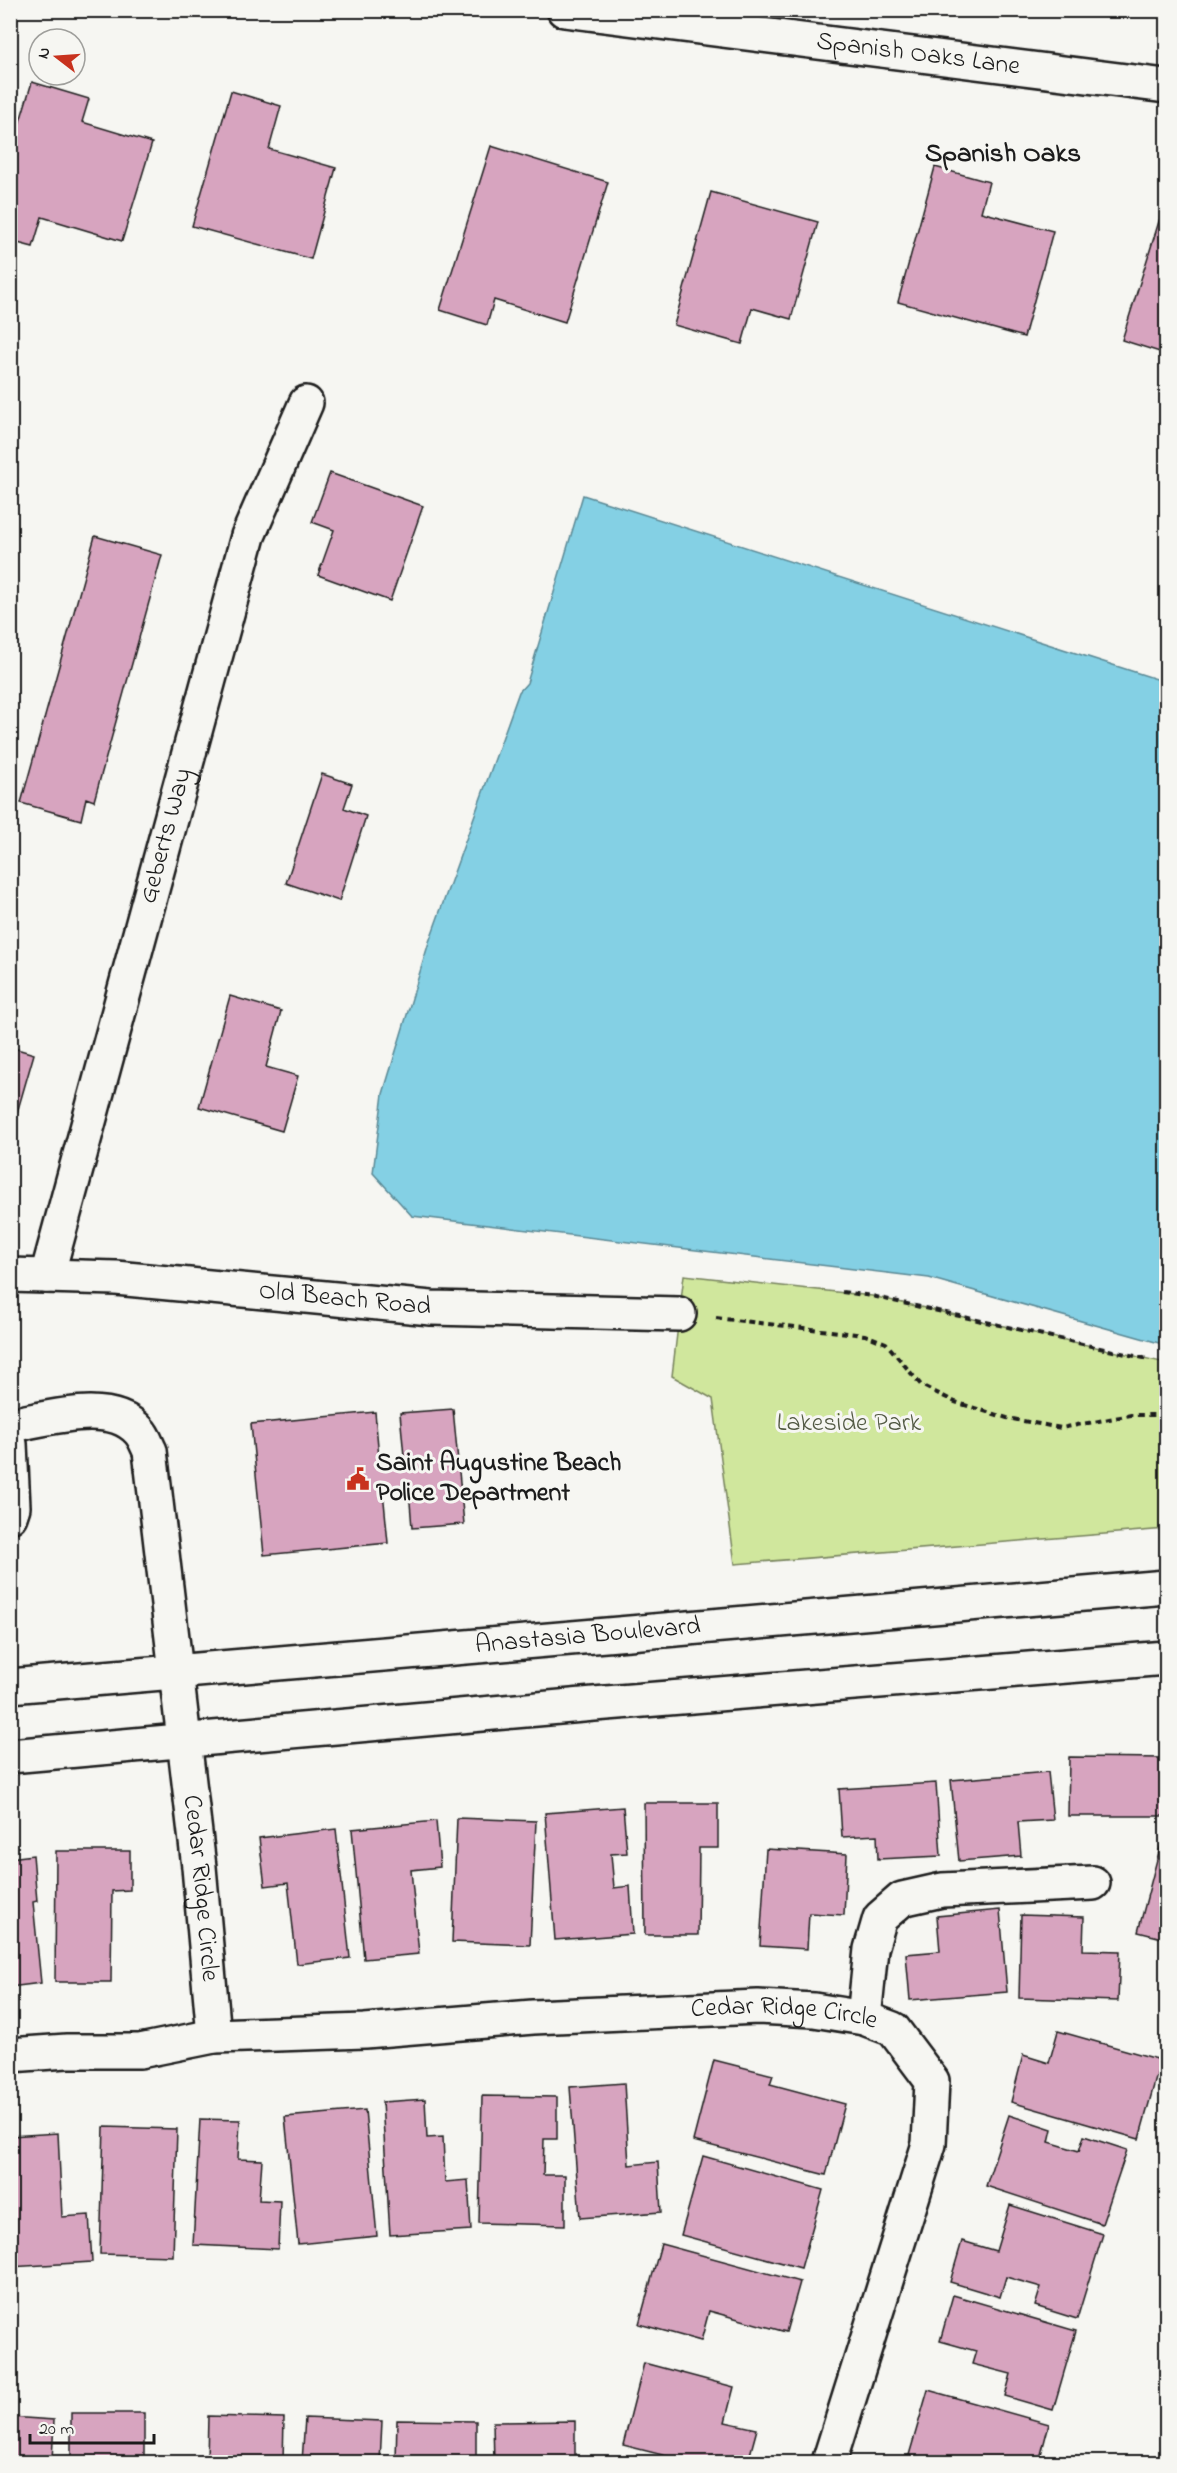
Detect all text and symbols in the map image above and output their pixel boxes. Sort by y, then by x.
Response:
street label: Spanish Oaks Lane [814,23,1023,86]
north arrow [27,27,87,87]
text: N [32,44,58,62]
district label: Spanish Oaks [925,135,1081,174]
street label: Geberts Way [130,764,203,908]
street label: Old Beach Road [257,1273,433,1327]
park label: Lakeside Park [777,1405,922,1443]
place label: Saint Augustine Beach Police Department [376,1445,621,1513]
public building icon: Saint Augustine Beach Police Department [345,1466,371,1492]
street label: Anastasia Boulevard [474,1608,702,1665]
street label: Cedar Ridge Circle [172,1793,228,1983]
street label: Cedar Ridge Circle [690,1988,884,2041]
scale bar [30,2407,154,2445]
text: 20 m [39,2417,74,2443]

